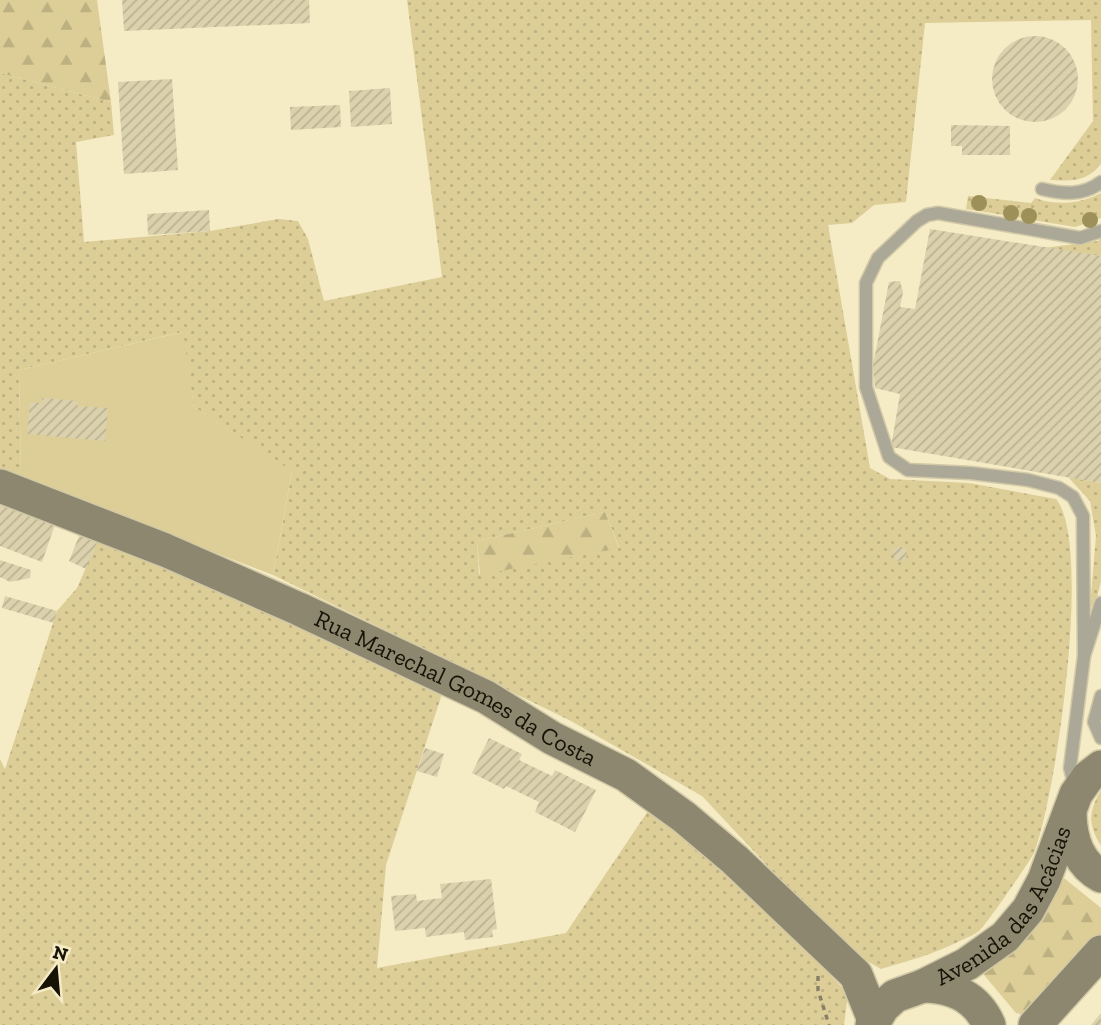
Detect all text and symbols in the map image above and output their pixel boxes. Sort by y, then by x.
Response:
street label: Rua Marechal Gomes da Costa [310,604,602,772]
street label: Avenida das Acácias [930,822,1077,991]
north arrow [21,934,91,1004]
text: N [50,940,71,966]

